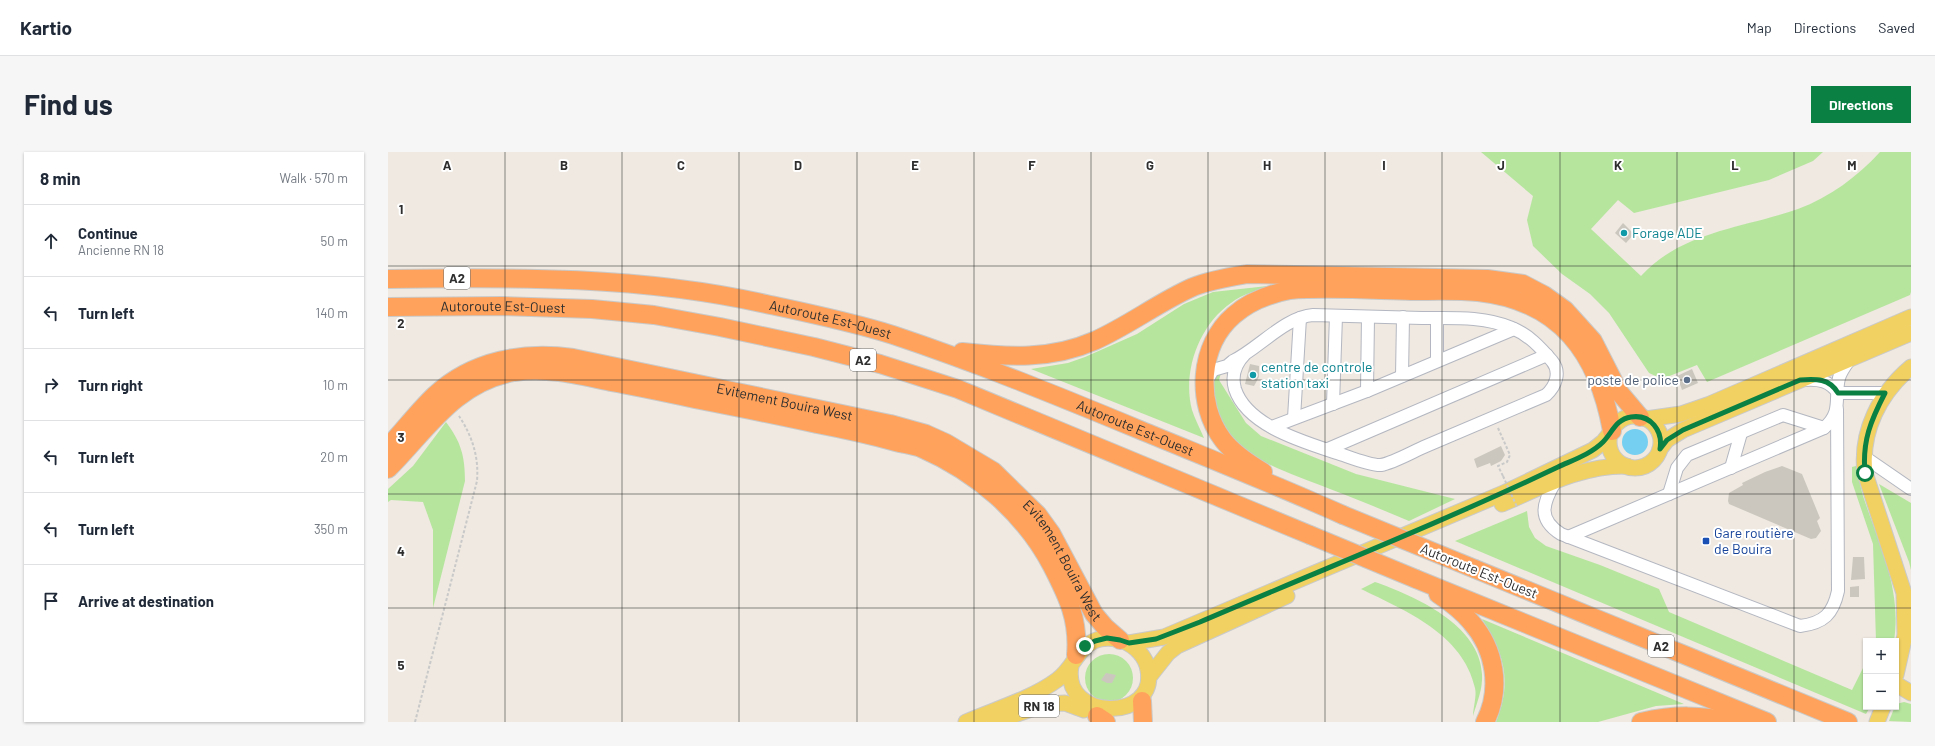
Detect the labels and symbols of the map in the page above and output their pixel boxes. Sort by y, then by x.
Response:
text: A [443,157,452,173]
text: B [560,157,568,173]
text: C [677,157,685,173]
text: D [794,157,802,173]
text: E [911,157,919,173]
text: F [1028,157,1036,173]
text: G [1146,157,1154,173]
text: H [1263,157,1271,173]
text: I [1382,157,1386,173]
text: J [1497,157,1505,173]
text: K [1614,157,1622,173]
text: L [1731,157,1739,173]
text: M [1847,157,1857,173]
text: 1 [399,201,403,217]
place label: Forage ADE [1632,224,1703,241]
marker: Forage ADE [1619,228,1629,238]
road number: A2 [444,267,470,289]
street label: Autoroute Est-Ouest [768,296,894,342]
street label: Autoroute Est-Ouest [440,297,566,316]
text: 2 [397,315,405,331]
road number: A2 [850,349,876,371]
place label: centre de controle station taxi [1261,358,1372,391]
marker: centre de controle station taxi [1248,370,1258,380]
place label: poste de police [1587,371,1679,388]
marker: poste de police [1682,375,1692,385]
street label: Evitement Bouira West [715,379,854,424]
street label: Autoroute Est-Ouest [1074,396,1196,459]
text: 3 [397,429,405,445]
route start [1856,464,1874,482]
street label: Evitement Bouira West [1020,496,1105,624]
place label: Gare routière de Bouira [1714,524,1794,557]
marker: Gare routière de Bouira [1701,536,1711,546]
street label: Autoroute Est-Ouest [1418,539,1540,602]
text: 4 [397,543,405,559]
road number: A2 [1648,635,1674,657]
route end [1076,637,1094,655]
text: 5 [397,657,405,673]
road number: RN 18 [1019,695,1059,717]

